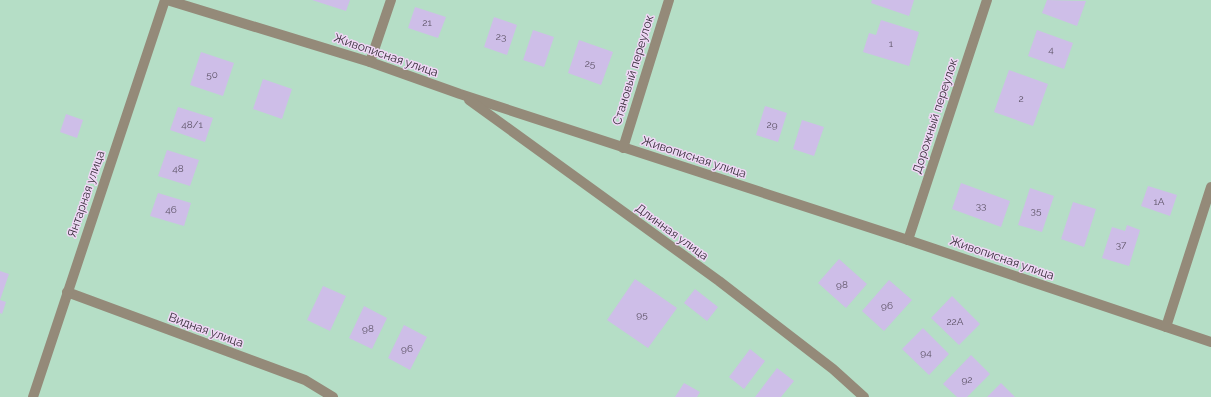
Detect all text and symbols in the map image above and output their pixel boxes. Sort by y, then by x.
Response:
street label: Становый переулок [610,13,656,127]
house number: 21 [422,17,432,28]
street label: Живописная улица [332,31,440,79]
house number: 23 [496,31,506,42]
house number: 1 [889,38,894,49]
house number: 4 [1048,44,1054,55]
street label: Дорожный переулок [910,57,960,175]
house number: 25 [585,58,596,69]
house number: 50 [206,69,218,80]
house number: 2 [1018,93,1024,104]
house number: 48/1 [181,119,203,130]
house number: 29 [766,119,778,130]
street label: Живописная улица [640,133,748,181]
street label: Янтарная улица [65,149,107,239]
house number: 48 [172,163,184,174]
house number: 1А [1153,196,1165,207]
house number: 33 [976,200,986,211]
street label: Длинная улица [633,201,711,263]
house number: 46 [165,204,177,215]
house number: 35 [1031,205,1042,216]
street label: Живописная улица [948,234,1056,282]
house number: 37 [1116,239,1127,250]
house number: 98 [836,279,848,290]
house number: 96 [881,300,893,311]
house number: 95 [636,309,648,320]
street label: Видная улица [167,310,245,350]
house number: 22А [946,316,964,327]
house number: 98 [362,323,374,334]
house number: 96 [401,343,413,354]
house number: 94 [920,347,932,358]
house number: 92 [961,374,973,385]

